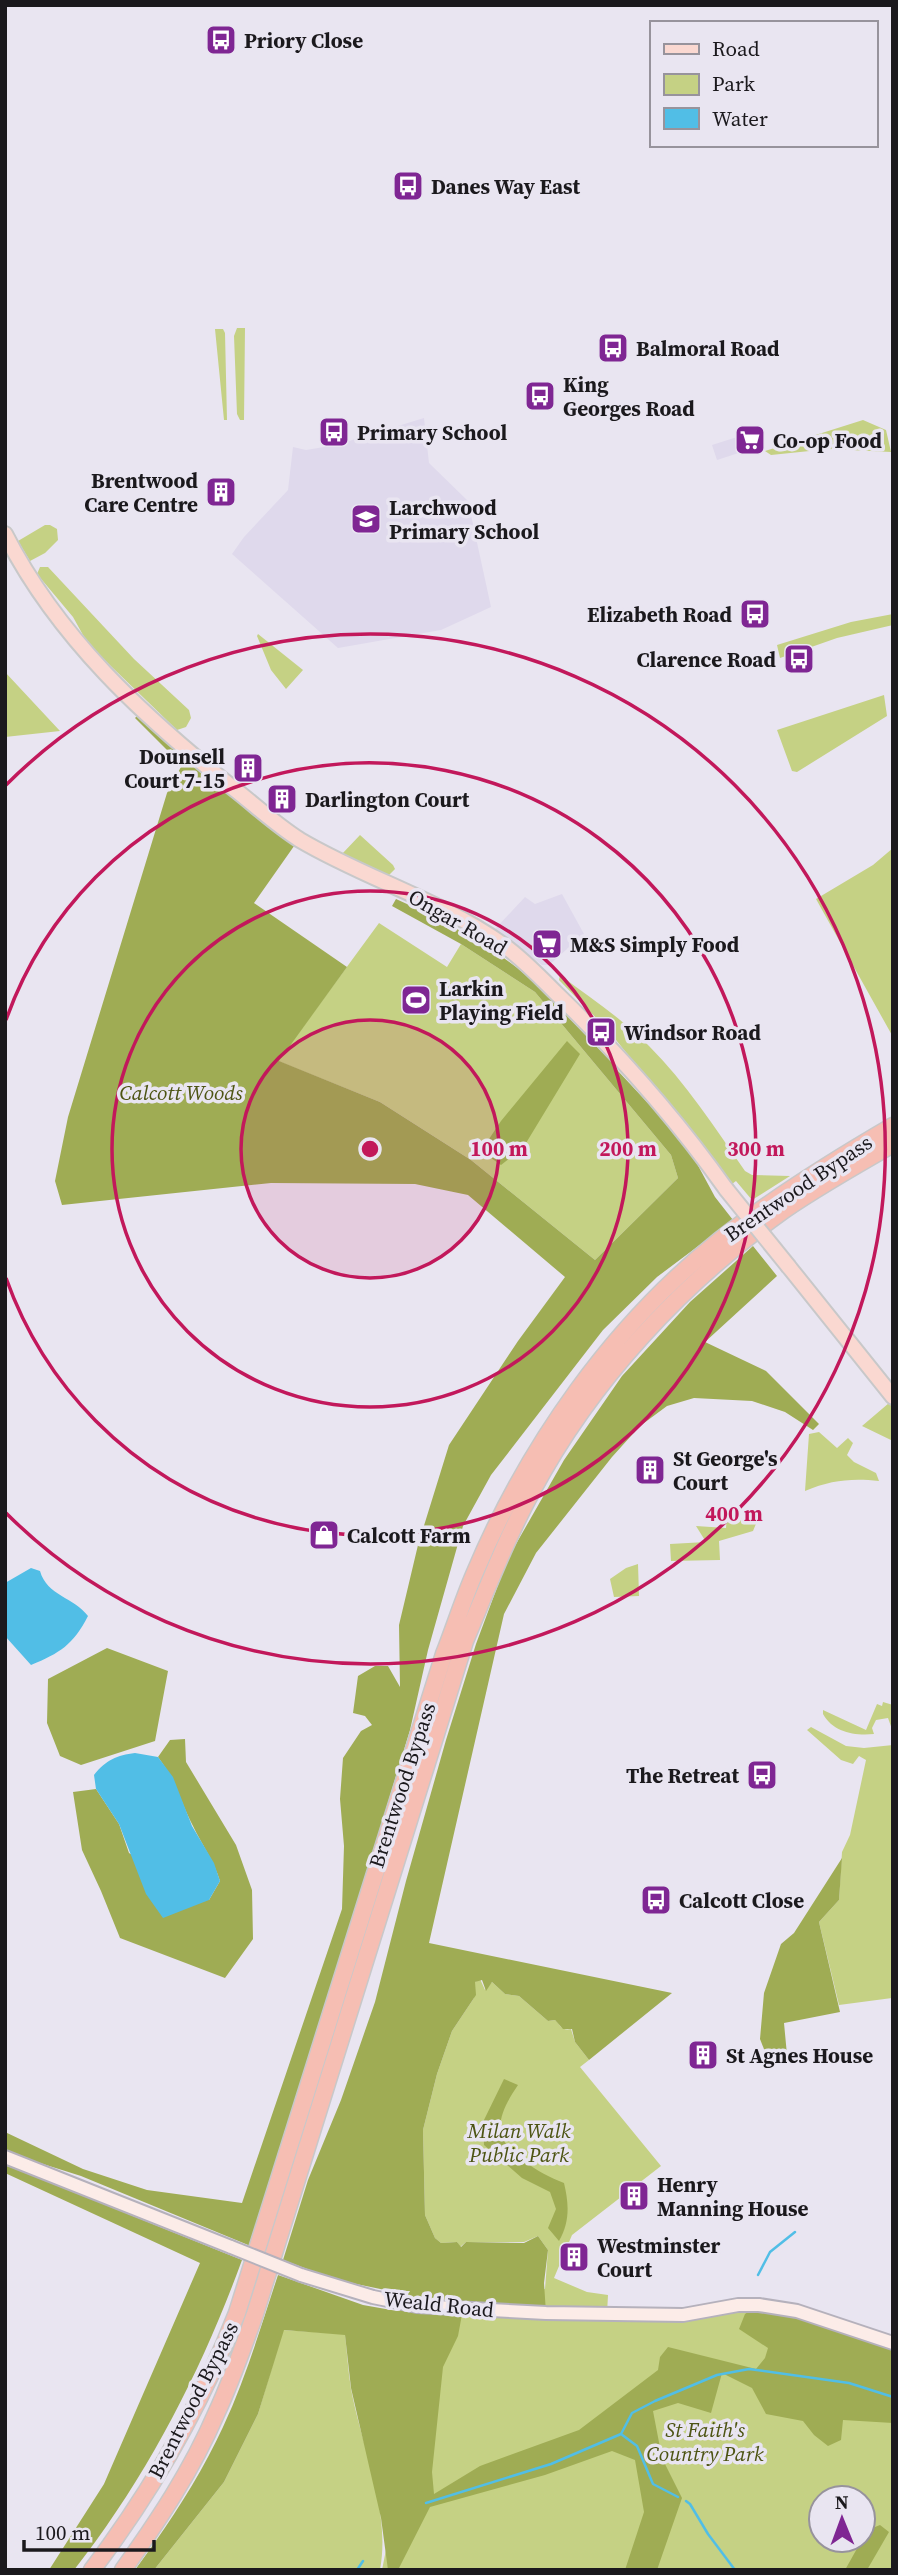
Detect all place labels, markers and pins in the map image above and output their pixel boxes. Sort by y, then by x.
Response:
bus stop icon: Priory Close [204,23,238,57]
place label: Priory Close [244,26,363,55]
bus stop icon: Danes Way East [391,169,425,203]
place label: Danes Way East [431,172,581,201]
bus stop icon: Balmoral Road [596,331,630,365]
place label: Balmoral Road [636,334,780,363]
place label: King Georges Road [563,370,695,423]
bus stop icon: King Georges Road [523,379,557,413]
bus stop icon: Primary School [317,415,351,449]
place label: Primary School [357,418,507,447]
supermarket icon: Co-op Food [733,423,767,457]
place label: Co-op Food [773,426,883,455]
place label: Brentwood Care Centre [84,466,199,519]
building icon: Brentwood Care Centre [204,475,238,509]
place label: Larchwood Primary School [389,493,539,546]
school or university icon: Larchwood Primary School [349,502,383,536]
bus stop icon: Elizabeth Road [738,597,772,631]
place label: Elizabeth Road [587,600,733,629]
bus stop icon: Clarence Road [782,642,816,676]
place label: Clarence Road [637,645,777,674]
place label: Dounsell Court 7-15 [124,742,225,795]
building icon: Dounsell Court 7-15 [231,751,265,785]
building icon: Darlington Court [265,782,299,816]
place label: Darlington Court [305,785,470,814]
supermarket icon: M&S Simply Food [530,927,564,961]
place label: M&S Simply Food [570,930,740,959]
place label: Larkin Playing Field [439,974,564,1027]
sports icon: Larkin Playing Field [399,983,433,1017]
bus stop icon: Windsor Road [584,1015,618,1049]
place label: Windsor Road [624,1018,761,1047]
centre of rings [358,1137,382,1161]
place label: St George's Court [673,1444,778,1497]
building icon: St George's Court [633,1453,667,1487]
shop icon: Calcott Farm [307,1518,341,1552]
place label: Calcott Farm [347,1521,471,1550]
bus stop icon: The Retreat [745,1758,779,1792]
place label: The Retreat [626,1761,739,1790]
bus stop icon: Calcott Close [639,1883,673,1917]
place label: Calcott Close [679,1886,804,1915]
building icon: St Agnes House [686,2038,720,2072]
place label: St Agnes House [726,2041,873,2070]
place label: Henry Manning House [657,2170,809,2223]
building icon: Henry Manning House [617,2179,651,2213]
place label: Westminster Court [597,2231,720,2284]
building icon: Westminster Court [557,2240,591,2274]

